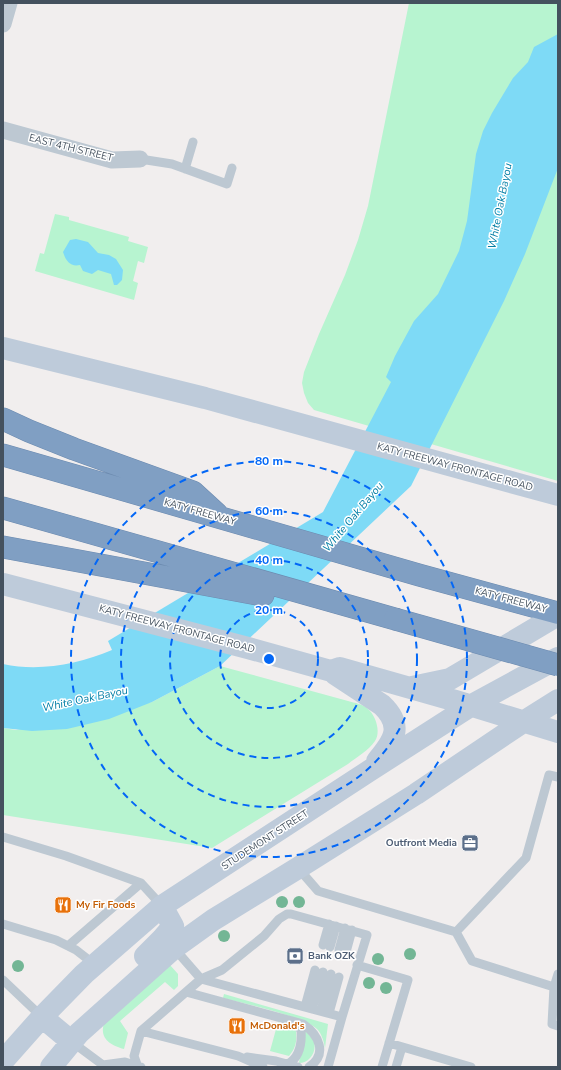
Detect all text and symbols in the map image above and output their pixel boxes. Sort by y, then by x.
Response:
street label: EAST 4TH STREET [28,131,114,165]
water label: White Oak Bayou [484,162,516,250]
street label: KATY FREEWAY FRONTAGE ROAD [376,439,534,495]
text: 80 m [255,453,283,469]
water label: White Oak Bayou [319,479,387,555]
street label: KATY FREEWAY [163,495,238,529]
text: 60 m [255,503,283,519]
text: 40 m [255,552,283,568]
street label: KATY FREEWAY [473,584,550,617]
street label: KATY FREEWAY FRONTAGE ROAD [98,601,256,657]
text: 20 m [255,602,283,618]
centre of rings [262,652,276,666]
water label: White Oak Bayou [41,683,129,715]
street label: STUDEMONT STREET [219,807,311,873]
office icon: Outfront Media [460,833,480,853]
place label: Outfront Media [386,836,457,850]
restaurant icon: My Fir Foods [53,895,73,915]
place label: My Fir Foods [76,898,135,912]
bank icon: Bank OZK [285,946,305,966]
place label: Bank OZK [308,949,355,963]
restaurant icon: McDonald's [227,1016,247,1036]
place label: McDonald's [250,1019,305,1033]

